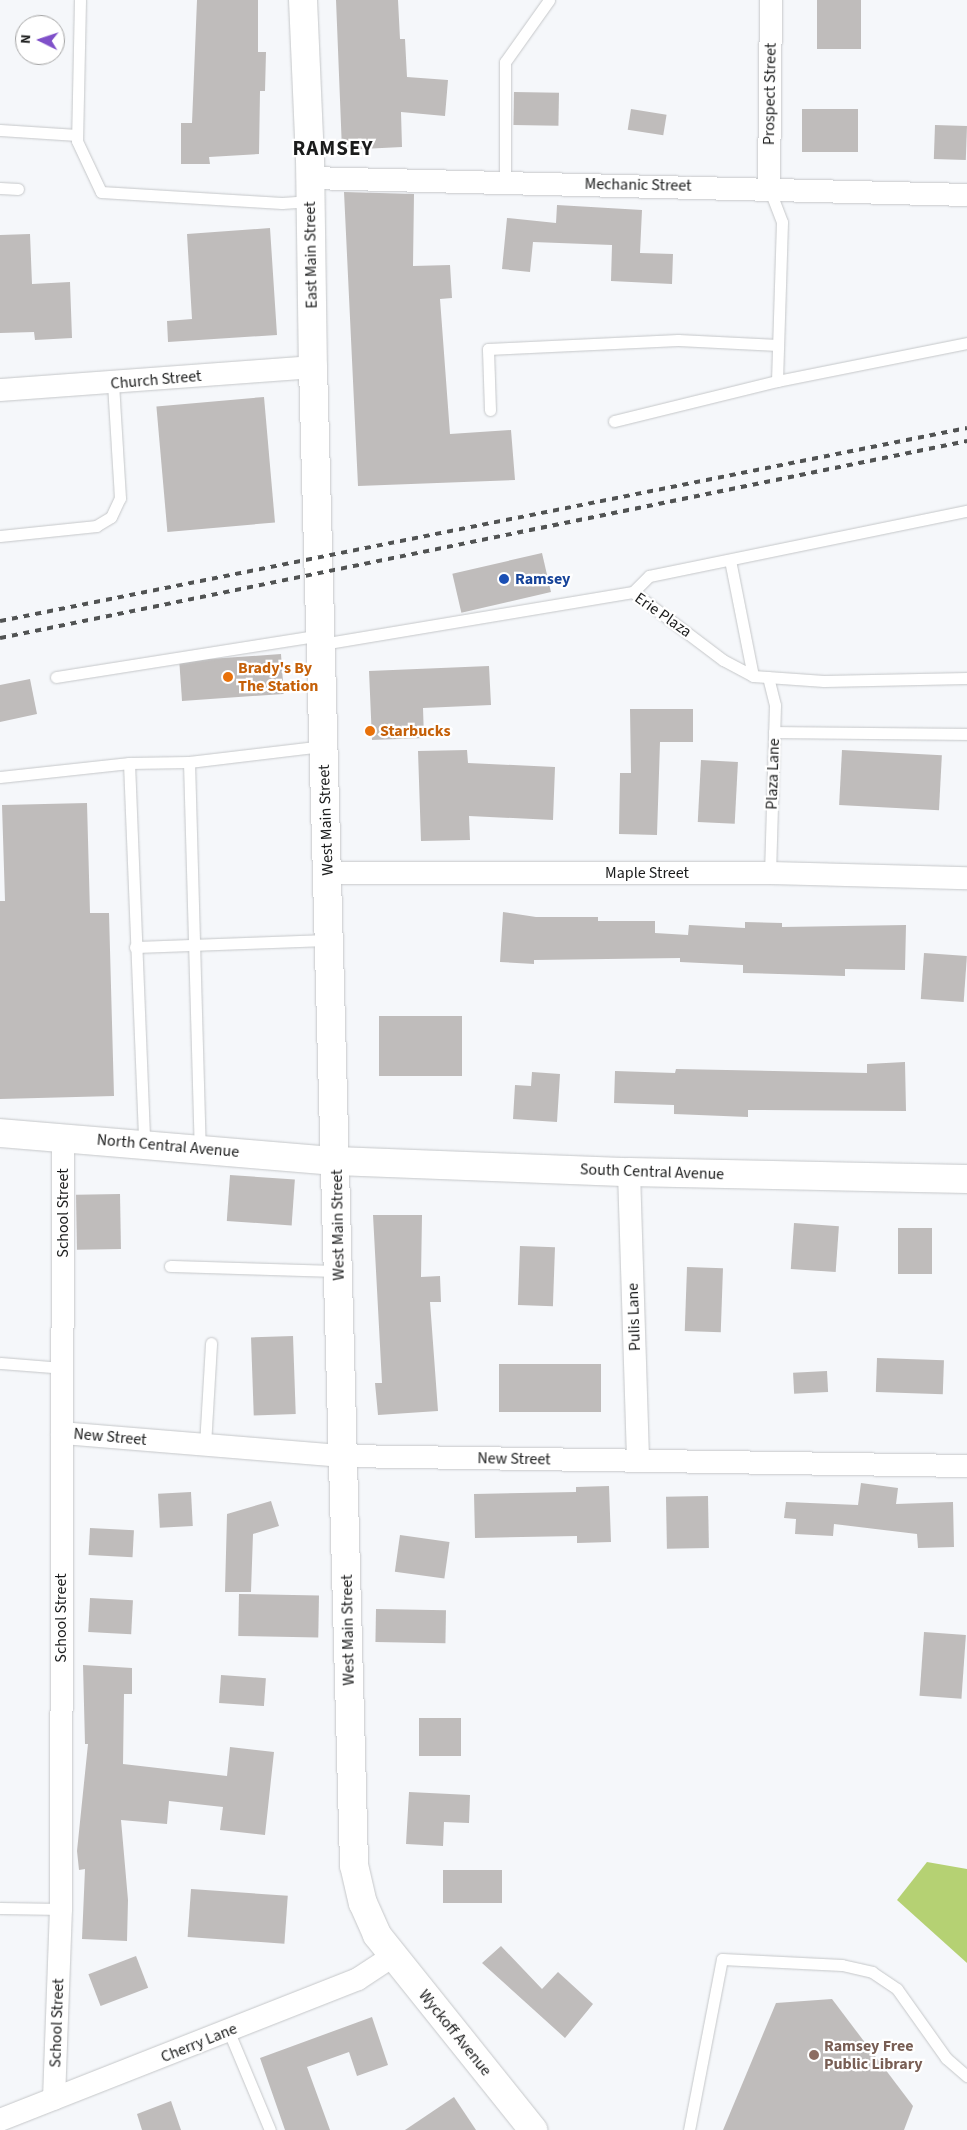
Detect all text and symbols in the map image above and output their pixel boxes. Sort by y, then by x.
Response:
north arrow [15,15,65,65]
text: N [16,34,36,44]
street label: Prospect Street [760,43,780,145]
district label: RAMSEY [292,135,374,161]
street label: Mechanic Street [584,174,692,196]
street label: East Main Street [300,201,322,309]
street label: Church Street [110,366,202,394]
place label: Ramsey [515,569,570,589]
marker: Ramsey [497,572,511,586]
street label: Erie Plaza [631,589,695,641]
place label: Brady's By The Station [238,658,318,696]
marker: Brady's By The Station [222,671,234,683]
place label: Starbucks [380,721,451,741]
marker: Starbucks [364,725,376,737]
street label: Plaza Lane [762,738,784,810]
street label: West Main Street [314,764,338,876]
street label: Maple Street [605,863,689,883]
street label: North Central Avenue [96,1130,240,1162]
street label: South Central Avenue [580,1160,724,1184]
street label: School Street [53,1168,73,1258]
street label: West Main Street [327,1169,349,1281]
street label: Pulis Lane [623,1283,645,1351]
street label: New Street [73,1424,147,1450]
street label: New Street [477,1449,551,1469]
street label: School Street [51,1573,71,1663]
street label: West Main Street [337,1574,359,1686]
street label: School Street [46,1978,68,2068]
street label: Wyckoff Avenue [414,1986,496,2080]
street label: Cherry Lane [158,2019,240,2067]
place label: Ramsey Free Public Library [824,2036,923,2074]
marker: Ramsey Free Public Library [808,2049,820,2061]

